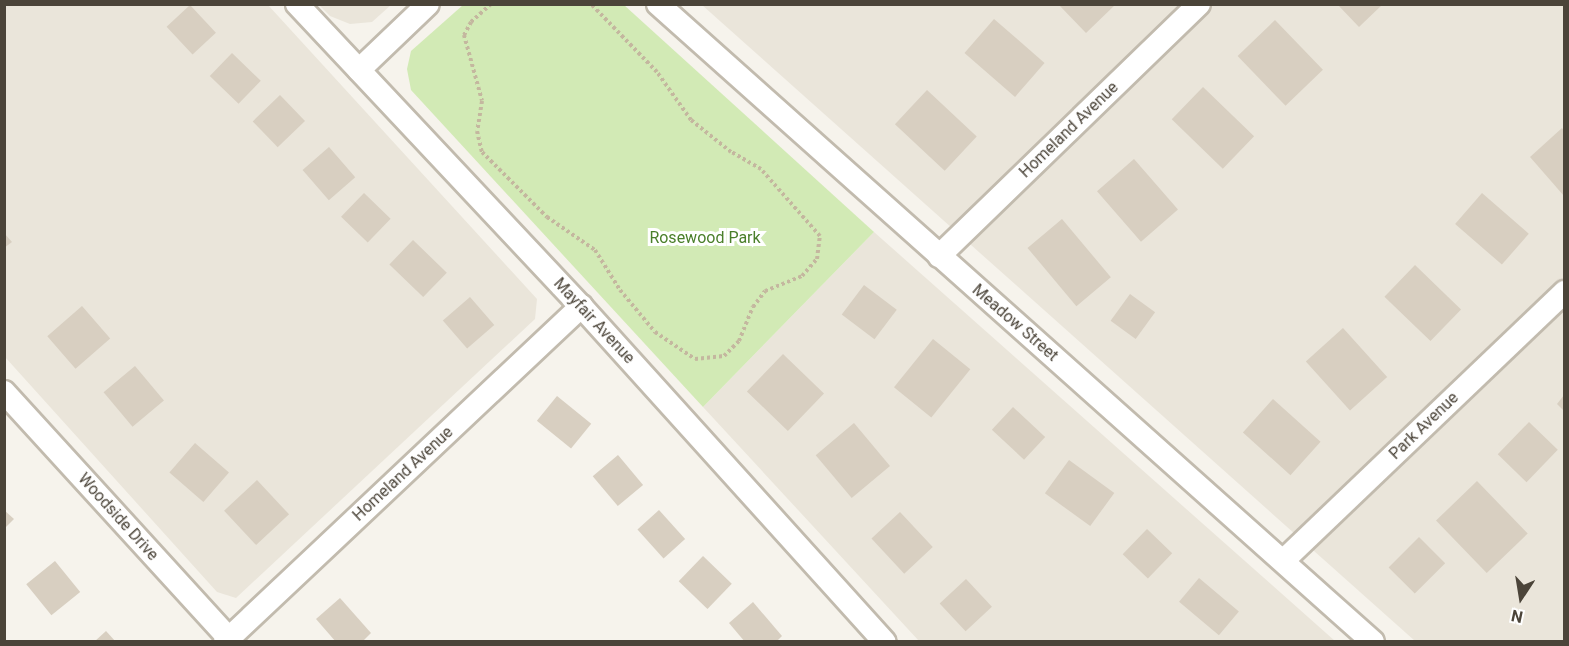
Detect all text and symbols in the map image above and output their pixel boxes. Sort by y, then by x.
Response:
street label: Homeland Avenue [1016,78,1122,182]
park label: Rosewood Park [649,228,761,248]
street label: Mayfair Avenue [549,274,639,368]
street label: Meadow Street [968,280,1062,366]
street label: Park Avenue [1385,388,1463,464]
street label: Homeland Avenue [349,423,457,525]
street label: Woodside Drive [74,469,162,565]
north arrow [1491,568,1551,628]
text: N [1510,606,1525,627]

